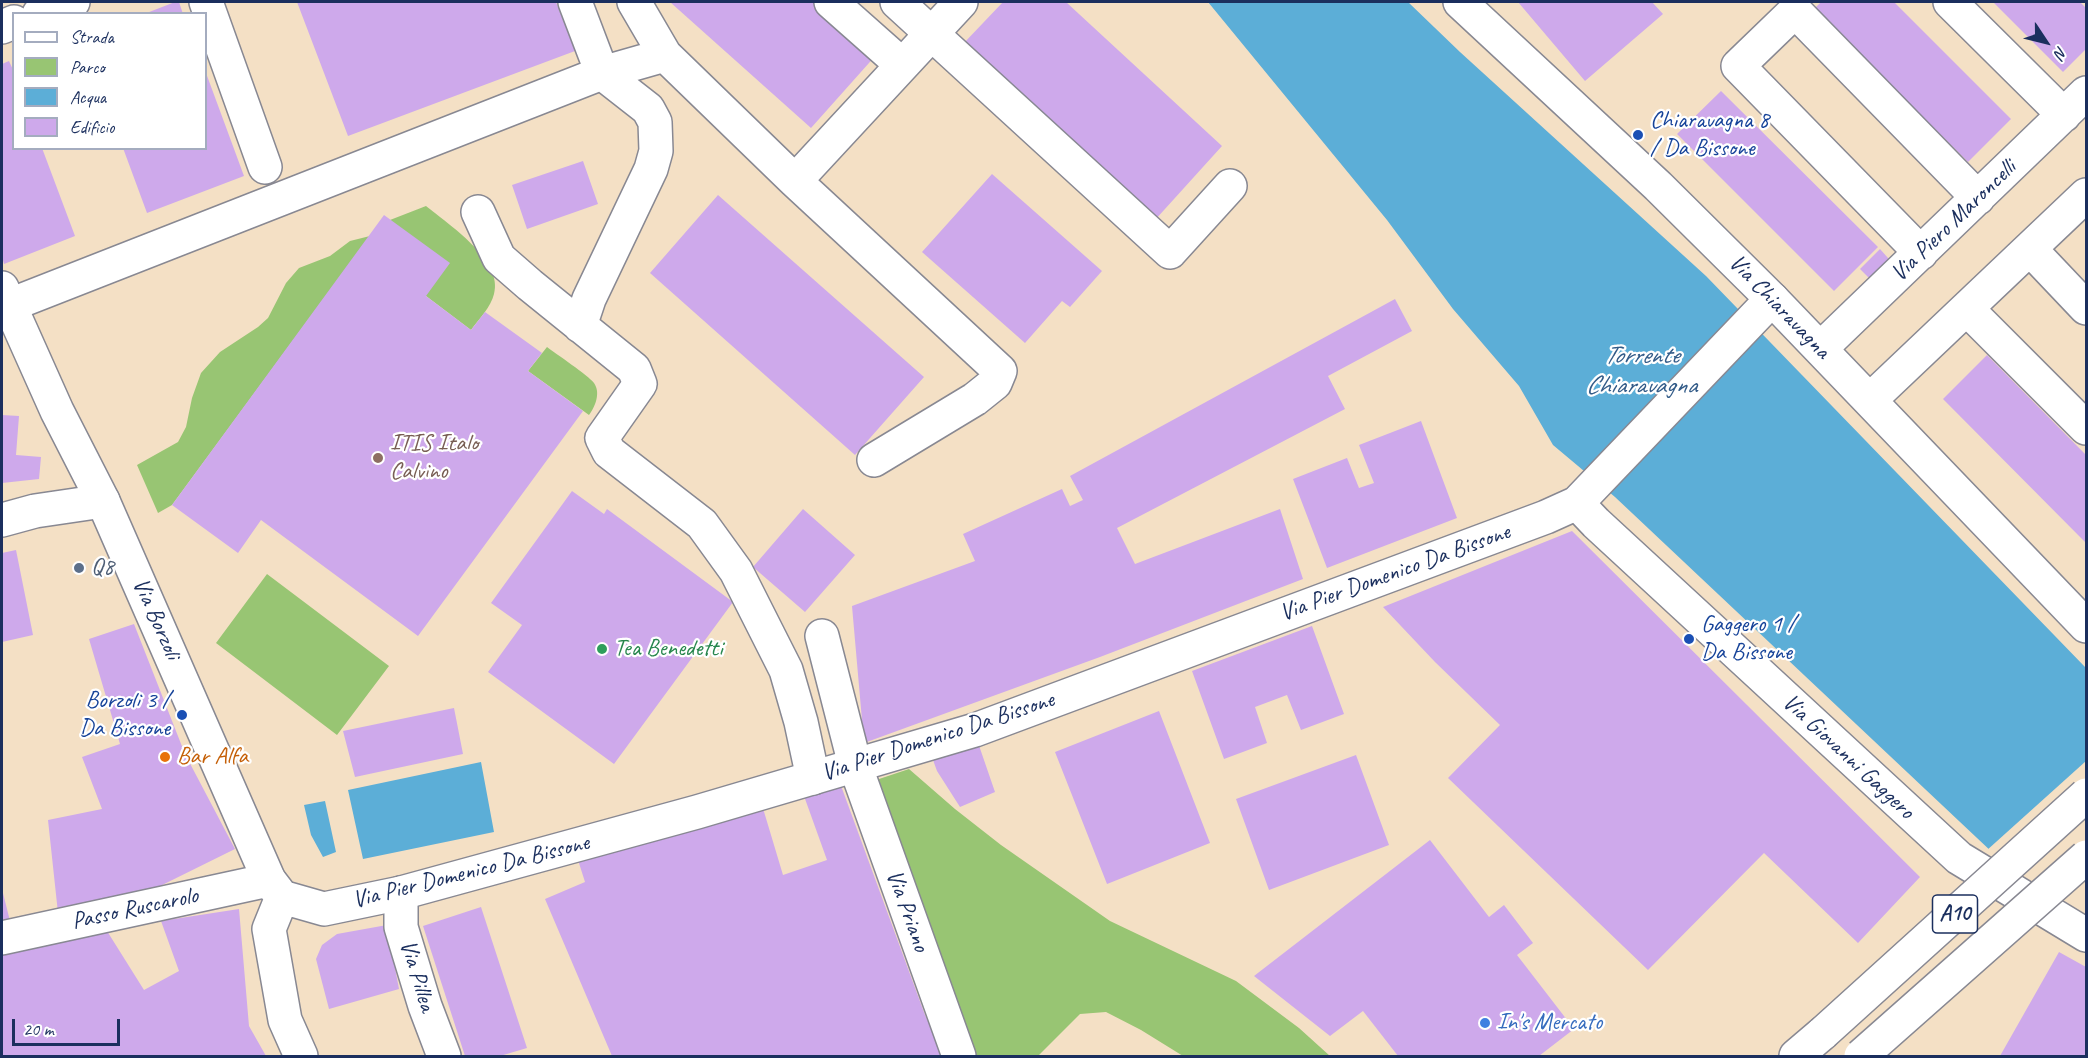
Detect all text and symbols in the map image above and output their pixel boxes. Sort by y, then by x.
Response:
legend [12,12,207,150]
north arrow [2016,12,2076,72]
text: Strada [70,26,114,48]
text: N [2050,43,2072,62]
text: Parco [70,56,105,78]
text: Acqua [70,86,106,108]
place label: Chiaravagna 8 / Da Bissone [1650,107,1769,163]
text: Edificio [70,116,114,138]
marker: Chiaravagna 8 / Da Bissone [1631,128,1645,142]
street label: Via Piero Maroncelli [1885,154,2023,288]
street label: Via Chiaravagna [1722,249,1836,365]
water label: Torrente Chiaravagna [1586,340,1696,402]
place label: ITIS Italo Calvino [390,430,478,486]
marker: ITIS Italo Calvino [371,451,385,465]
street label: Via Pier Domenico Da Bissone [1276,518,1514,628]
place label: Q8 [91,554,114,582]
marker: Q8 [72,561,86,575]
street label: Via Borzoli [125,574,187,664]
place label: Gaggero 1 / Da Bissone [1701,611,1795,667]
marker: Gaggero 1 / Da Bissone [1682,632,1696,646]
place label: Tea Benedetti [614,635,723,663]
marker: Tea Benedetti [595,642,609,656]
street label: Via Pier Domenico Da Bissone [818,686,1058,788]
place label: Borzoli 3 / Da Bissone [79,687,170,743]
street label: Via Giovanni Gaggero [1776,688,1920,826]
marker: Borzoli 3 / Da Bissone [175,708,189,722]
place label: Bar Alfa [177,743,248,771]
marker: Bar Alfa [158,750,172,764]
street label: Via Pier Domenico Da Bissone [350,829,592,915]
street label: Via Priano [879,866,935,956]
street label: Passo Ruscarolo [69,882,201,936]
road number: A10 [1932,895,1978,933]
street label: Via Pillea [393,937,441,1015]
scale bar [15,1007,123,1045]
place label: In's Mercato [1497,1009,1602,1037]
marker: In's Mercato [1478,1016,1492,1030]
text: 20 m [23,1018,54,1040]

